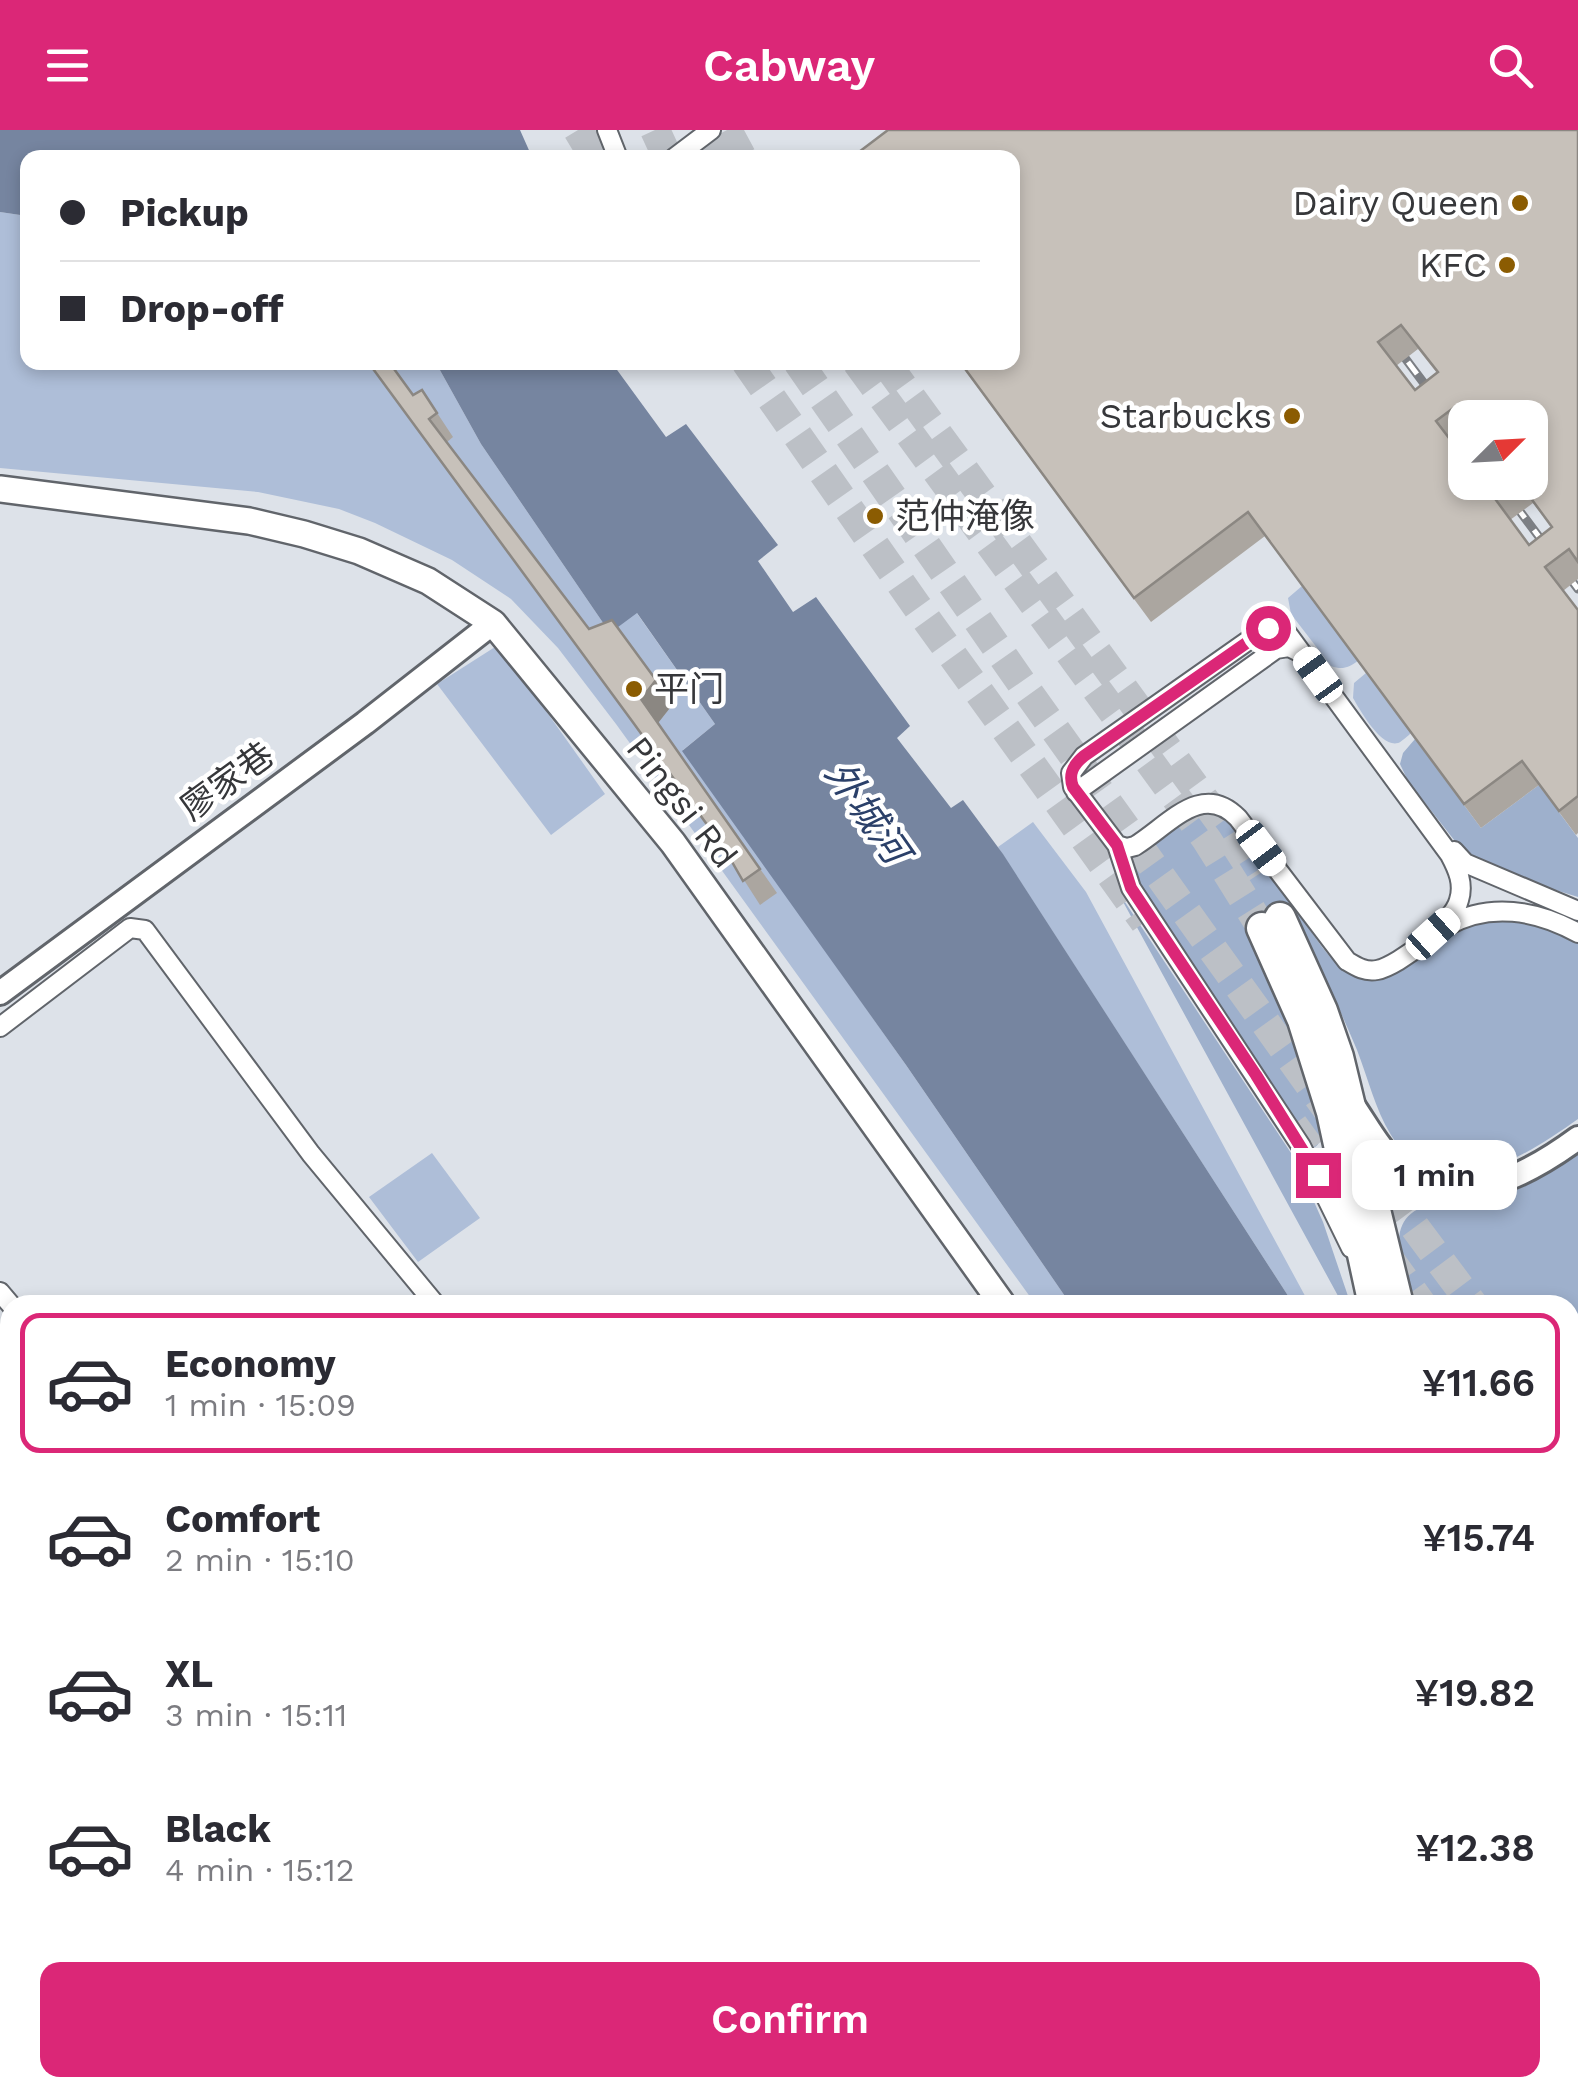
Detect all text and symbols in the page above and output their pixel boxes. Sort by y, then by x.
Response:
icon: menu [40,38,95,93]
icon: search [1483,38,1538,93]
text: Cabway [703,39,875,92]
place label: Dairy Queen [1292,182,1500,224]
text: Pickup [120,191,249,235]
marker: Dairy Queen [1509,192,1531,214]
place label: KFC [1419,244,1487,286]
marker: KFC [1496,254,1518,276]
text: Drop-off [120,287,284,331]
place label: Starbucks [1100,395,1272,437]
north arrow [1448,400,1548,500]
map controls [1448,400,1548,500]
marker: Starbucks [1281,405,1303,427]
place label: 范仲淹像 [895,495,1035,537]
marker: 范仲淹像 [864,505,886,527]
route start [1246,606,1291,651]
car [1288,642,1348,708]
place label: 平门 [654,668,724,710]
marker: 平门 [623,678,645,700]
street label: Pingsi Rd [618,728,746,876]
street label: 廖家巷 [172,733,282,829]
water label: 外城河 [816,753,922,877]
car [1231,815,1291,881]
car [1401,903,1465,965]
callout: 1 min [1353,1140,1518,1210]
route end [1296,1153,1341,1198]
text: 1 min [1393,1156,1476,1194]
icon: car [45,1338,135,1428]
text: Economy [165,1342,336,1386]
text: ¥11.66 [1422,1361,1535,1405]
text: 1 min · 15:09 [165,1386,356,1424]
icon: car [45,1493,135,1583]
text: Comfort [165,1497,320,1541]
text: ¥15.74 [1422,1516,1535,1560]
text: 2 min · 15:10 [165,1541,355,1579]
icon: car [45,1648,135,1738]
text: XL [165,1652,213,1696]
text: ¥19.82 [1415,1671,1535,1715]
text: 3 min · 15:11 [165,1696,347,1734]
icon: car [45,1803,135,1893]
text: Black [165,1807,271,1851]
text: ¥12.38 [1415,1826,1535,1870]
text: 4 min · 15:12 [165,1851,354,1889]
button: Confirm [40,1962,1540,2077]

